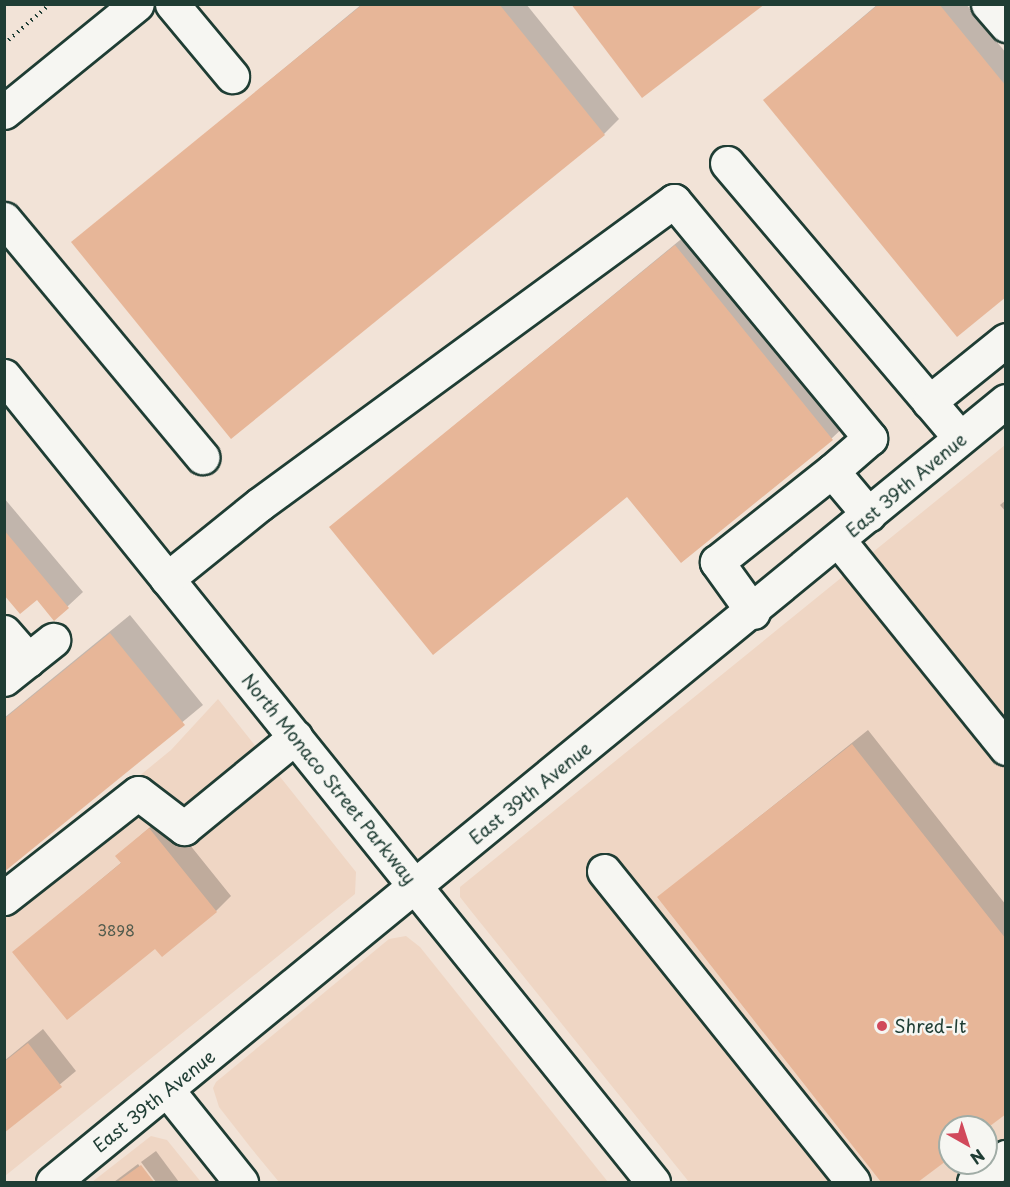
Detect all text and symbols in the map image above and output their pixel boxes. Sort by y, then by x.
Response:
street label: East 39th Avenue [841,428,971,542]
street label: North Monaco Street Parkway [237,669,421,889]
street label: East 39th Avenue [465,737,595,849]
house number: 3898 [97,921,135,939]
place label: Shred-It [894,1015,966,1037]
marker: Shred-It [875,1019,889,1033]
street label: East 39th Avenue [89,1045,219,1157]
north arrow [938,1115,998,1175]
text: N [966,1144,991,1171]

